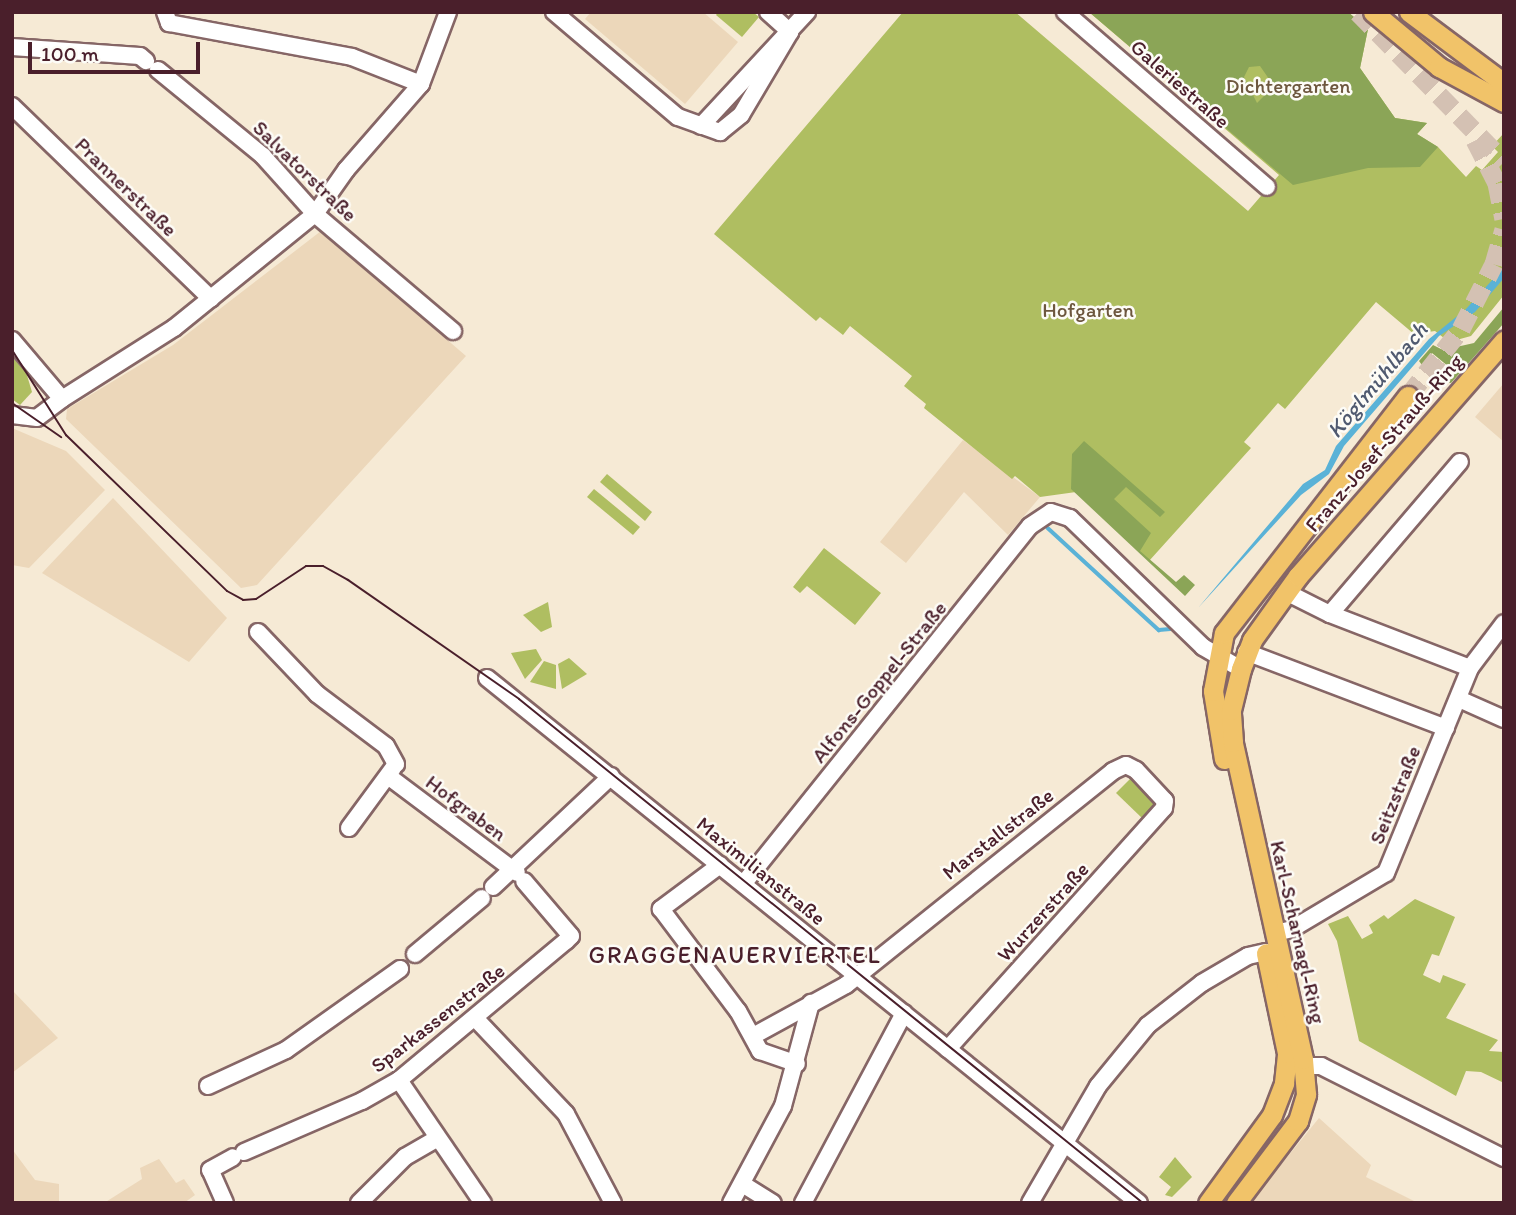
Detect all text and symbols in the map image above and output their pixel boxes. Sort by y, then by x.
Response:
scale bar [32,28,203,72]
street label: Galeriestraße [1125,34,1235,134]
text: 100 m [41,41,99,66]
park label: Dichtergarten [1225,73,1351,99]
street label: Salvatorstraße [248,115,362,227]
street label: Prannerstraße [70,132,182,242]
park label: Hofgarten [1042,297,1134,323]
water label: Köglmühlbach [1321,317,1433,443]
street label: Franz-Josef-Strauß-Ring [1300,349,1468,537]
street label: Alfons-Goppel-Straße [806,596,952,768]
street label: Seitzstraße [1364,742,1426,848]
street label: Hofgraben [421,769,511,847]
street label: Marstallstraße [937,783,1059,885]
street label: Maximilianstraße [692,811,830,931]
street label: Karl-Scharnagl-Ring [1265,838,1331,1026]
street label: Wurzerstraße [992,857,1094,967]
district label: GRAGGENAUERVIERTEL [590,941,880,969]
street label: Sparkassenstraße [366,958,510,1078]

